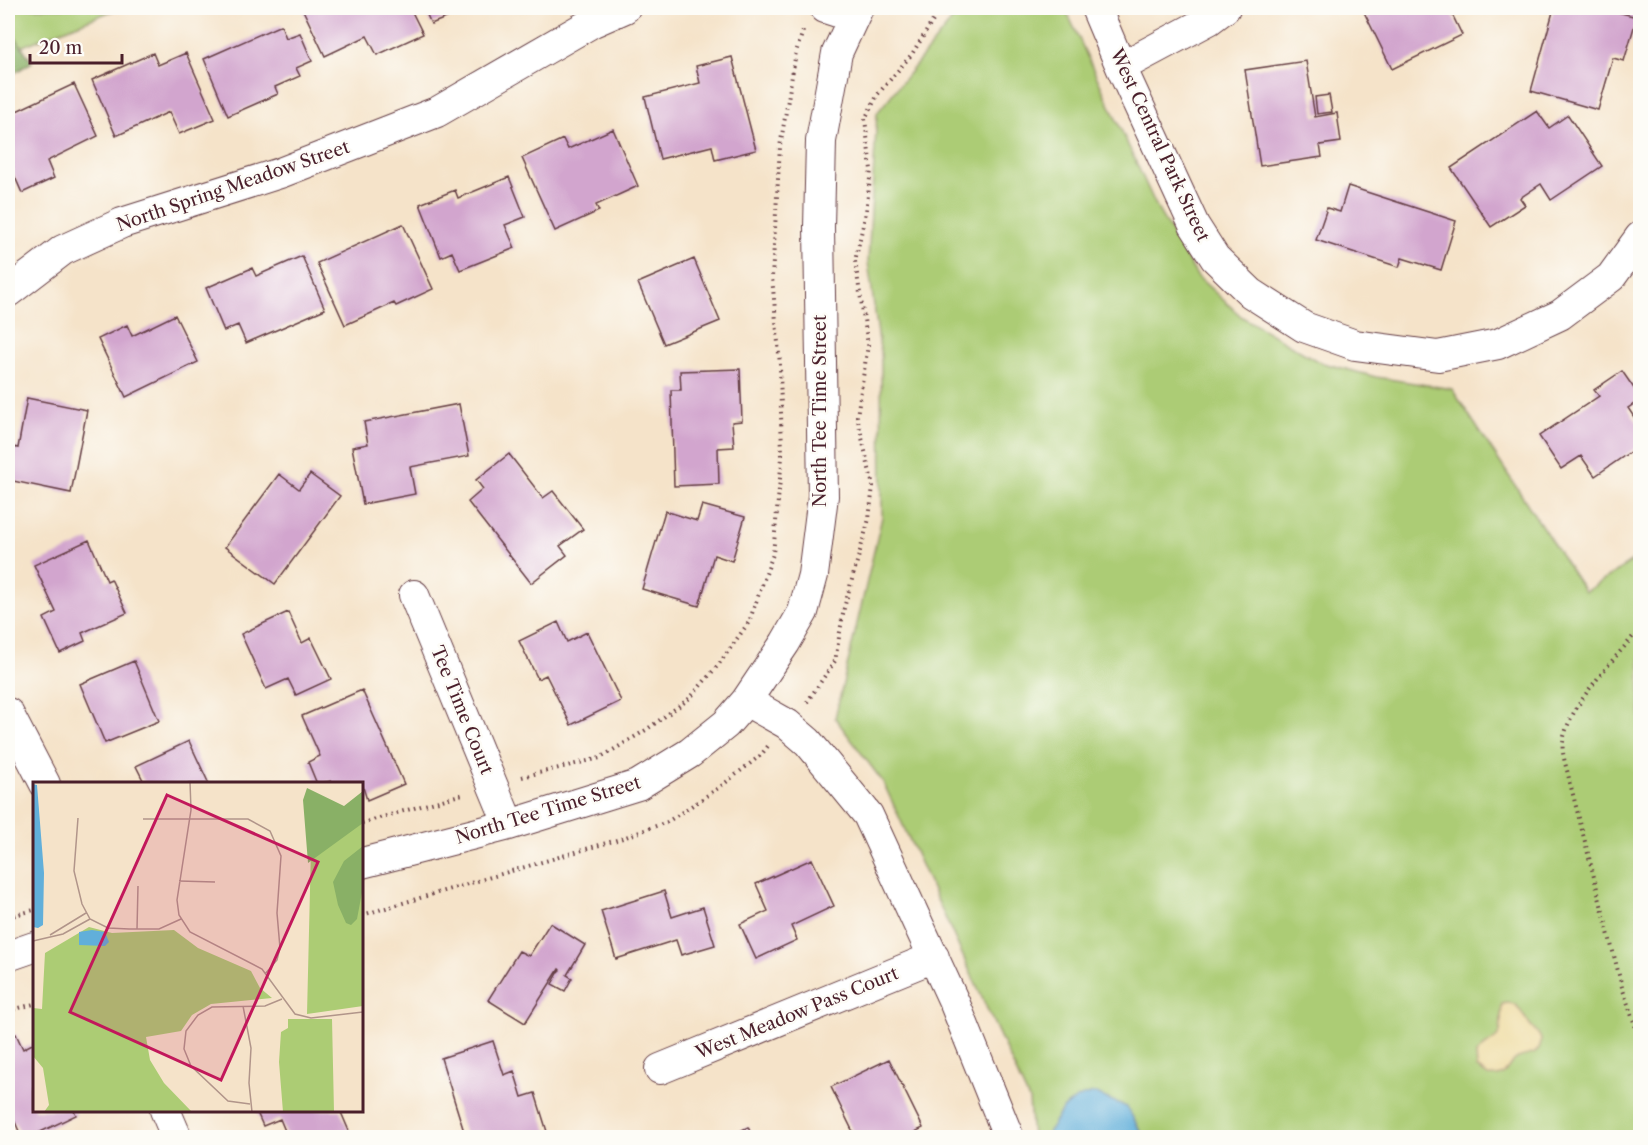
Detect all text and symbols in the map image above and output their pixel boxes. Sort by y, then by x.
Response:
scale bar [30,27,122,65]
text: 20 m [39,37,83,59]
street label: West Central Park Street [1105,44,1215,246]
street label: North Spring Meadow Street [114,136,353,236]
street label: North Tee Time Street [809,314,831,507]
street label: Tee Time Court [426,643,498,778]
street label: North Tee Time Street [453,771,644,849]
inset map [33,782,363,1112]
street label: West Meadow Pass Court [692,962,902,1064]

